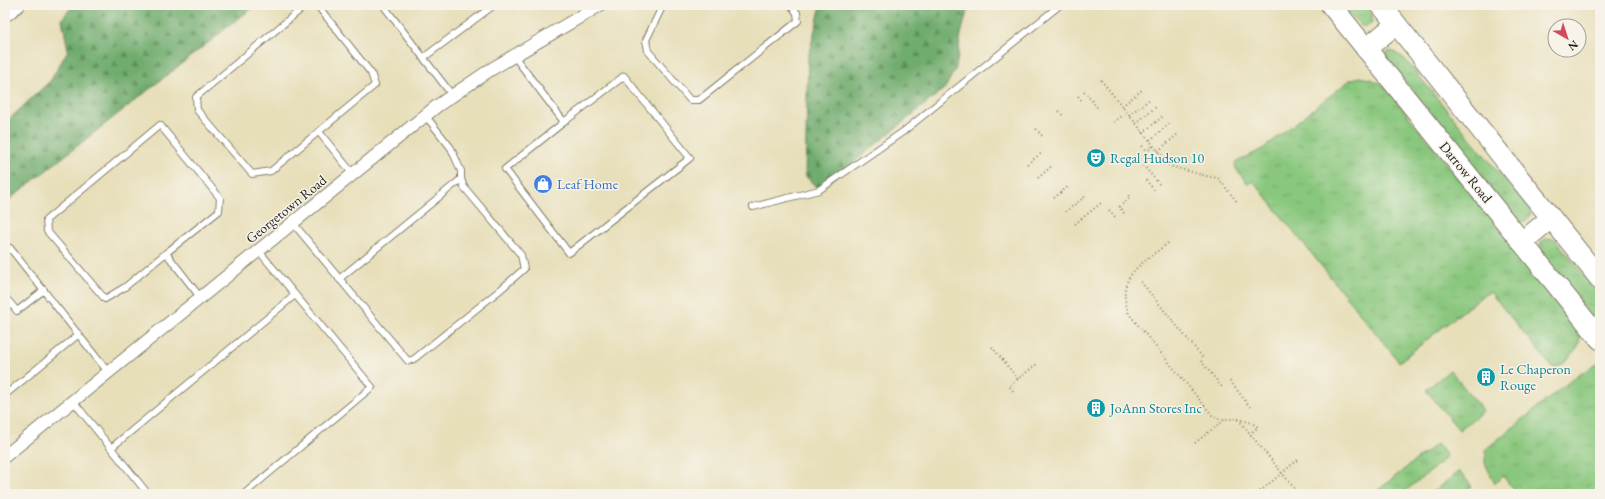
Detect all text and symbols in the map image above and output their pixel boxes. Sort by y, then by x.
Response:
north arrow [1547,18,1587,58]
text: N [1565,38,1581,54]
street label: Darrow Road [1436,138,1497,207]
theatre icon: Regal Hudson 10 [1085,147,1107,169]
place label: Regal Hudson 10 [1110,149,1204,167]
street label: Georgetown Road [242,170,331,247]
shop icon: Leaf Home [532,173,554,195]
place label: Leaf Home [557,175,619,193]
place label: Le Chaperon Rouge [1500,360,1572,394]
building icon: Le Chaperon Rouge [1475,366,1497,388]
building icon: JoAnn Stores Inc [1085,397,1107,419]
place label: JoAnn Stores Inc [1109,399,1202,417]

